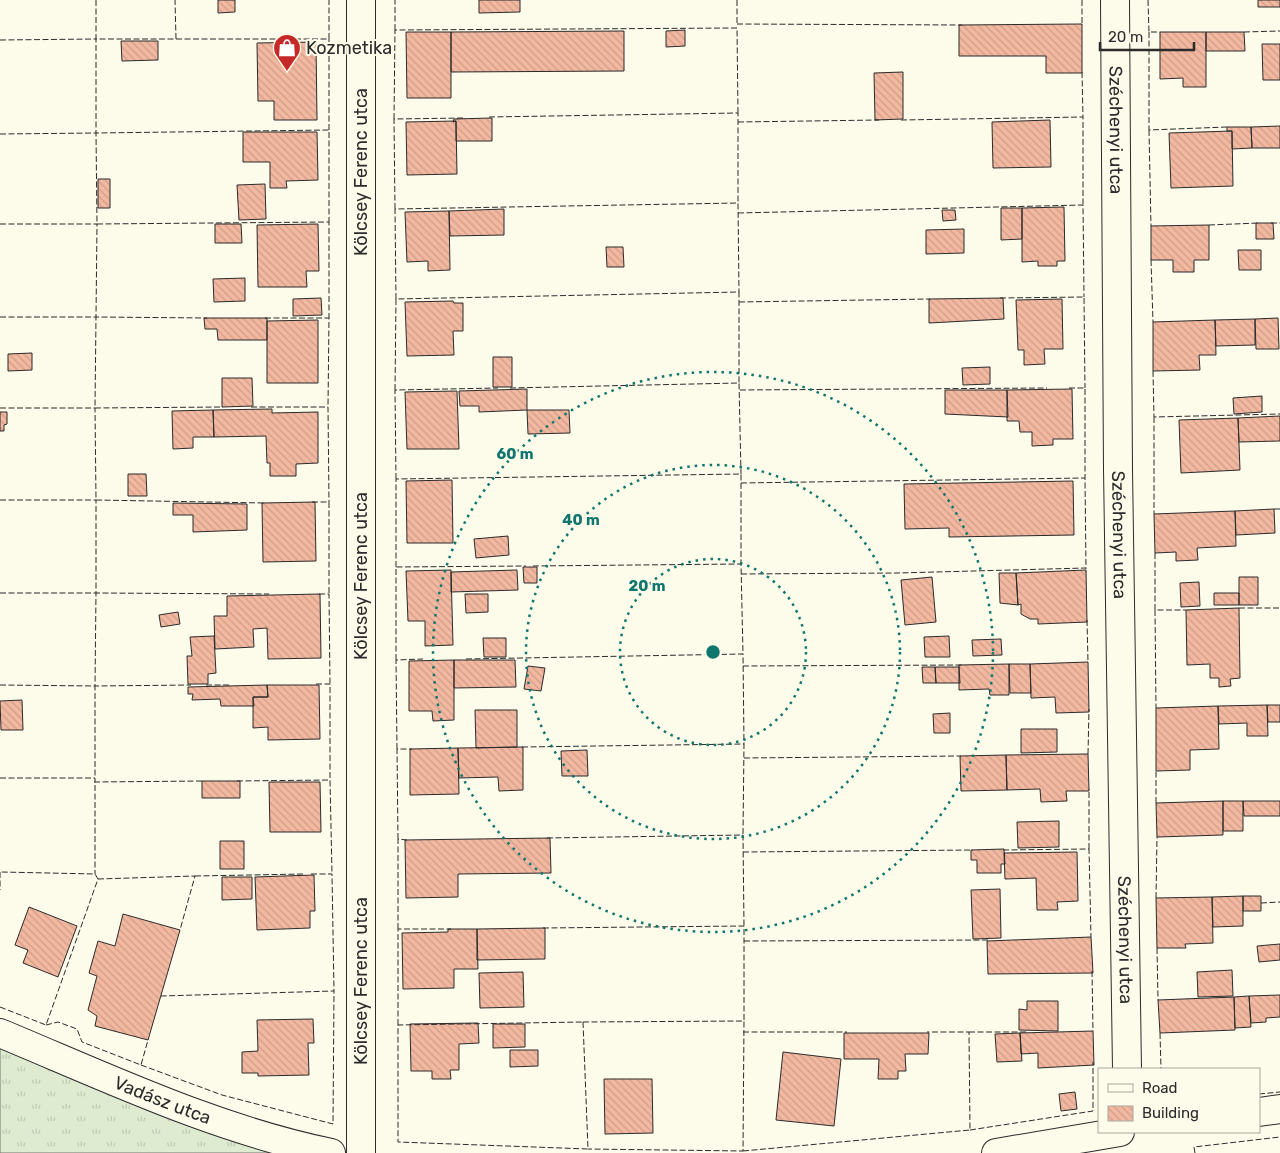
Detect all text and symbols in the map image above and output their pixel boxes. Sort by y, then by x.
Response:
scale bar [1100,20,1194,52]
text: 20 m [1108,28,1143,46]
shop icon: Kozmetika [272,33,302,72]
place label: Kozmetika [306,37,392,59]
street label: Széchenyi utca [1104,66,1127,194]
street label: Kölcsey Ferenc utca [350,88,372,256]
text: 60 m [497,445,533,463]
street label: Széchenyi utca [1107,471,1131,599]
street label: Kölcsey Ferenc utca [350,492,372,660]
text: 40 m [562,511,600,529]
text: 20 m [629,577,665,595]
centre of rings [704,643,722,661]
street label: Széchenyi utca [1113,876,1137,1004]
street label: Kölcsey Ferenc utca [350,897,372,1065]
legend [1098,1068,1260,1133]
street label: Vadász utca [111,1072,214,1129]
text: Road [1142,1079,1178,1097]
text: Building [1142,1104,1199,1122]

